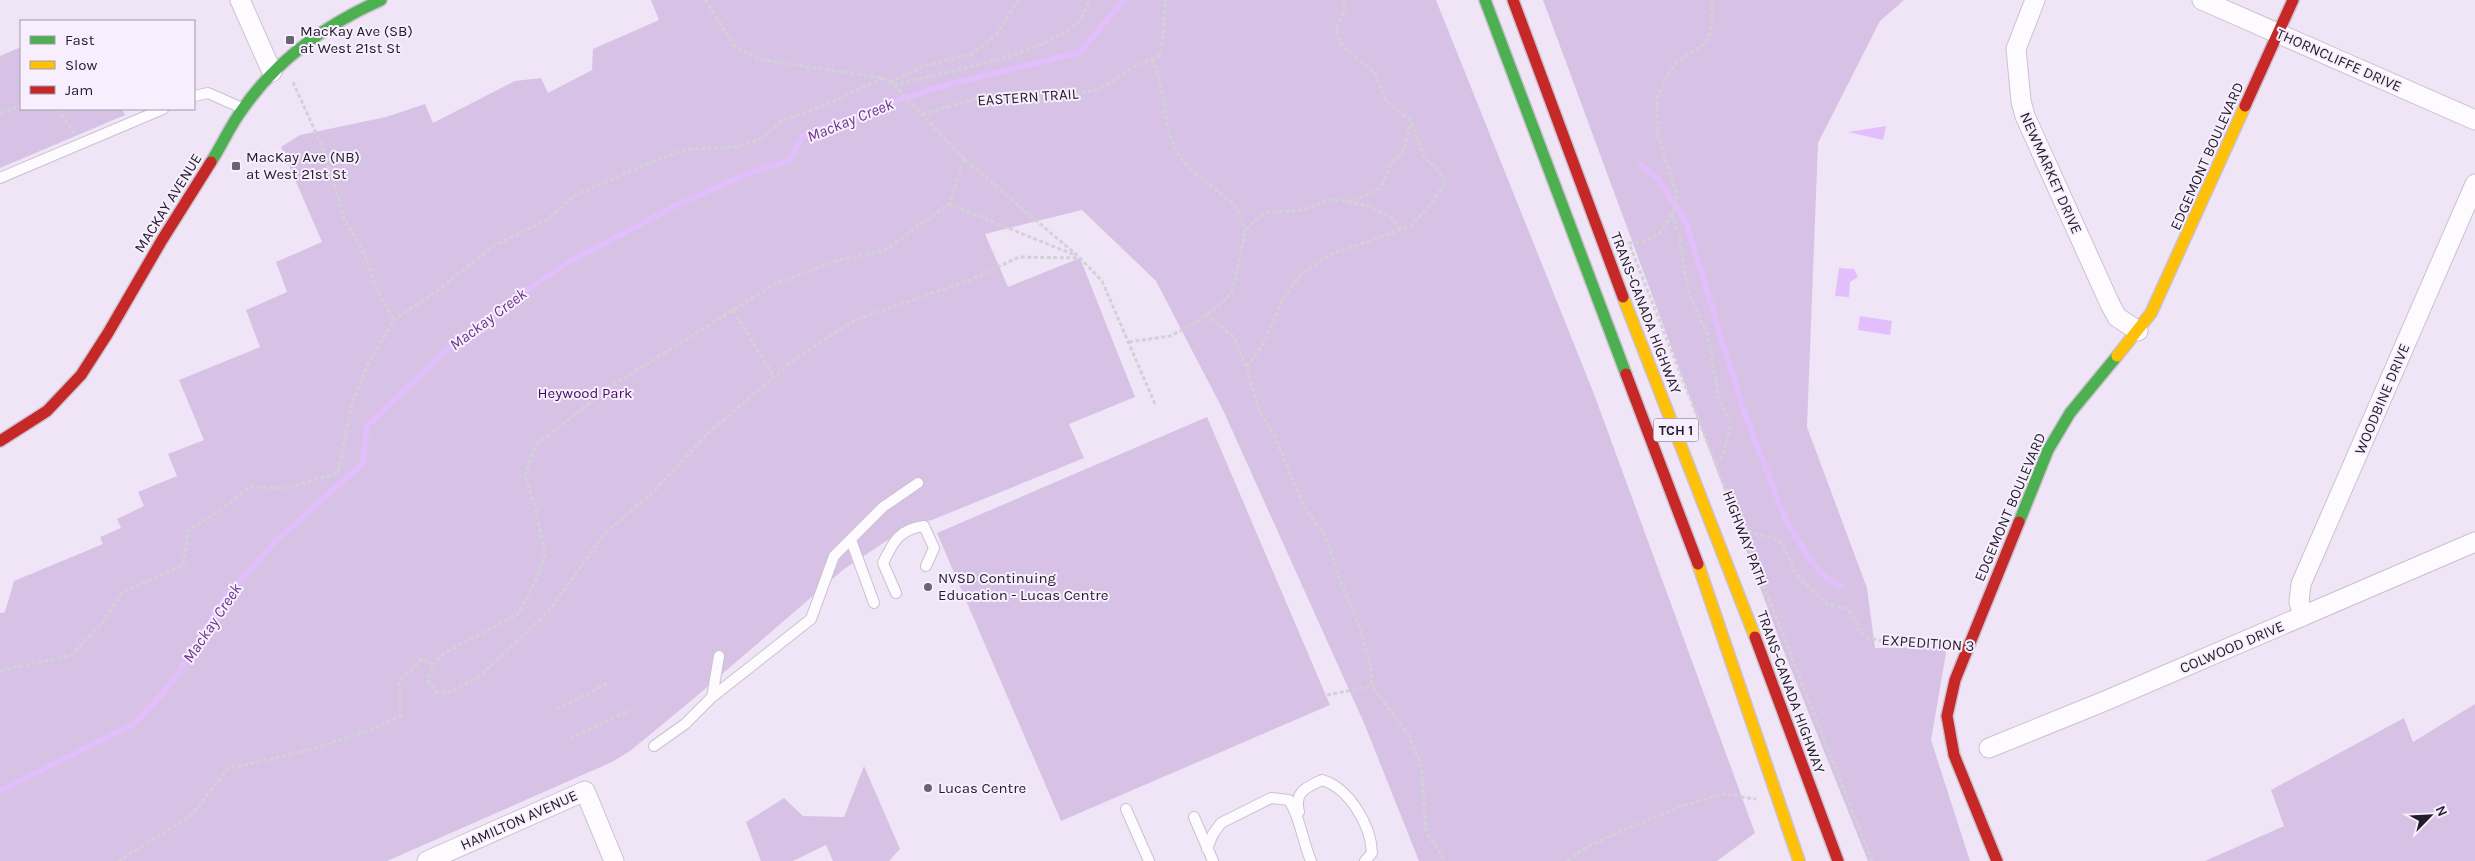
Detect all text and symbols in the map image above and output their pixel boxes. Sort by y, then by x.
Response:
legend [20,20,195,110]
place label: MacKay Ave (SB) at West 21st St [300,22,413,57]
street label: THORNCLIFFE DRIVE [2274,24,2404,96]
text: Fast [65,31,95,49]
marker: MacKay Ave (SB) at West 21st St [284,34,296,46]
text: Slow [65,56,97,74]
street label: EDGEMONT BOULEVARD [2166,79,2248,233]
text: Jam [65,81,93,99]
street label: EASTERN TRAIL [977,84,1079,110]
water label: Mackay Creek [804,94,897,146]
street label: NEWMARKET DRIVE [2016,109,2086,237]
place label: MacKay Ave (NB) at West 21st St [246,148,360,183]
street label: MACKAY AVENUE [130,150,206,256]
marker: MacKay Ave (NB) at West 21st St [230,160,242,172]
street label: TRANS-CANADA HIGHWAY [1607,230,1685,397]
water label: Mackay Creek [446,283,531,354]
street label: WOODBINE DRIVE [2351,341,2413,457]
park label: Heywood Park [538,384,632,402]
road number: TCH 1 [1654,418,1698,442]
street label: EDGEMONT BOULEVARD [1970,430,2050,584]
street label: HIGHWAY PATH [1719,488,1771,588]
place label: NVSD Continuing Education - Lucas Centre [938,569,1108,604]
water label: Mackay Creek [179,579,246,666]
marker: NVSD Continuing Education - Lucas Centre [922,581,934,593]
street label: TRANS-CANADA HIGHWAY [1753,608,1829,777]
street label: COLWOOD DRIVE [2177,617,2287,677]
street label: EXPEDITION 3 [1881,631,1975,655]
place label: Lucas Centre [938,779,1026,797]
marker: Lucas Centre [922,782,934,794]
street label: HAMILTON AVENUE [458,786,580,854]
north arrow [2405,791,2455,841]
text: N [2432,803,2451,819]

